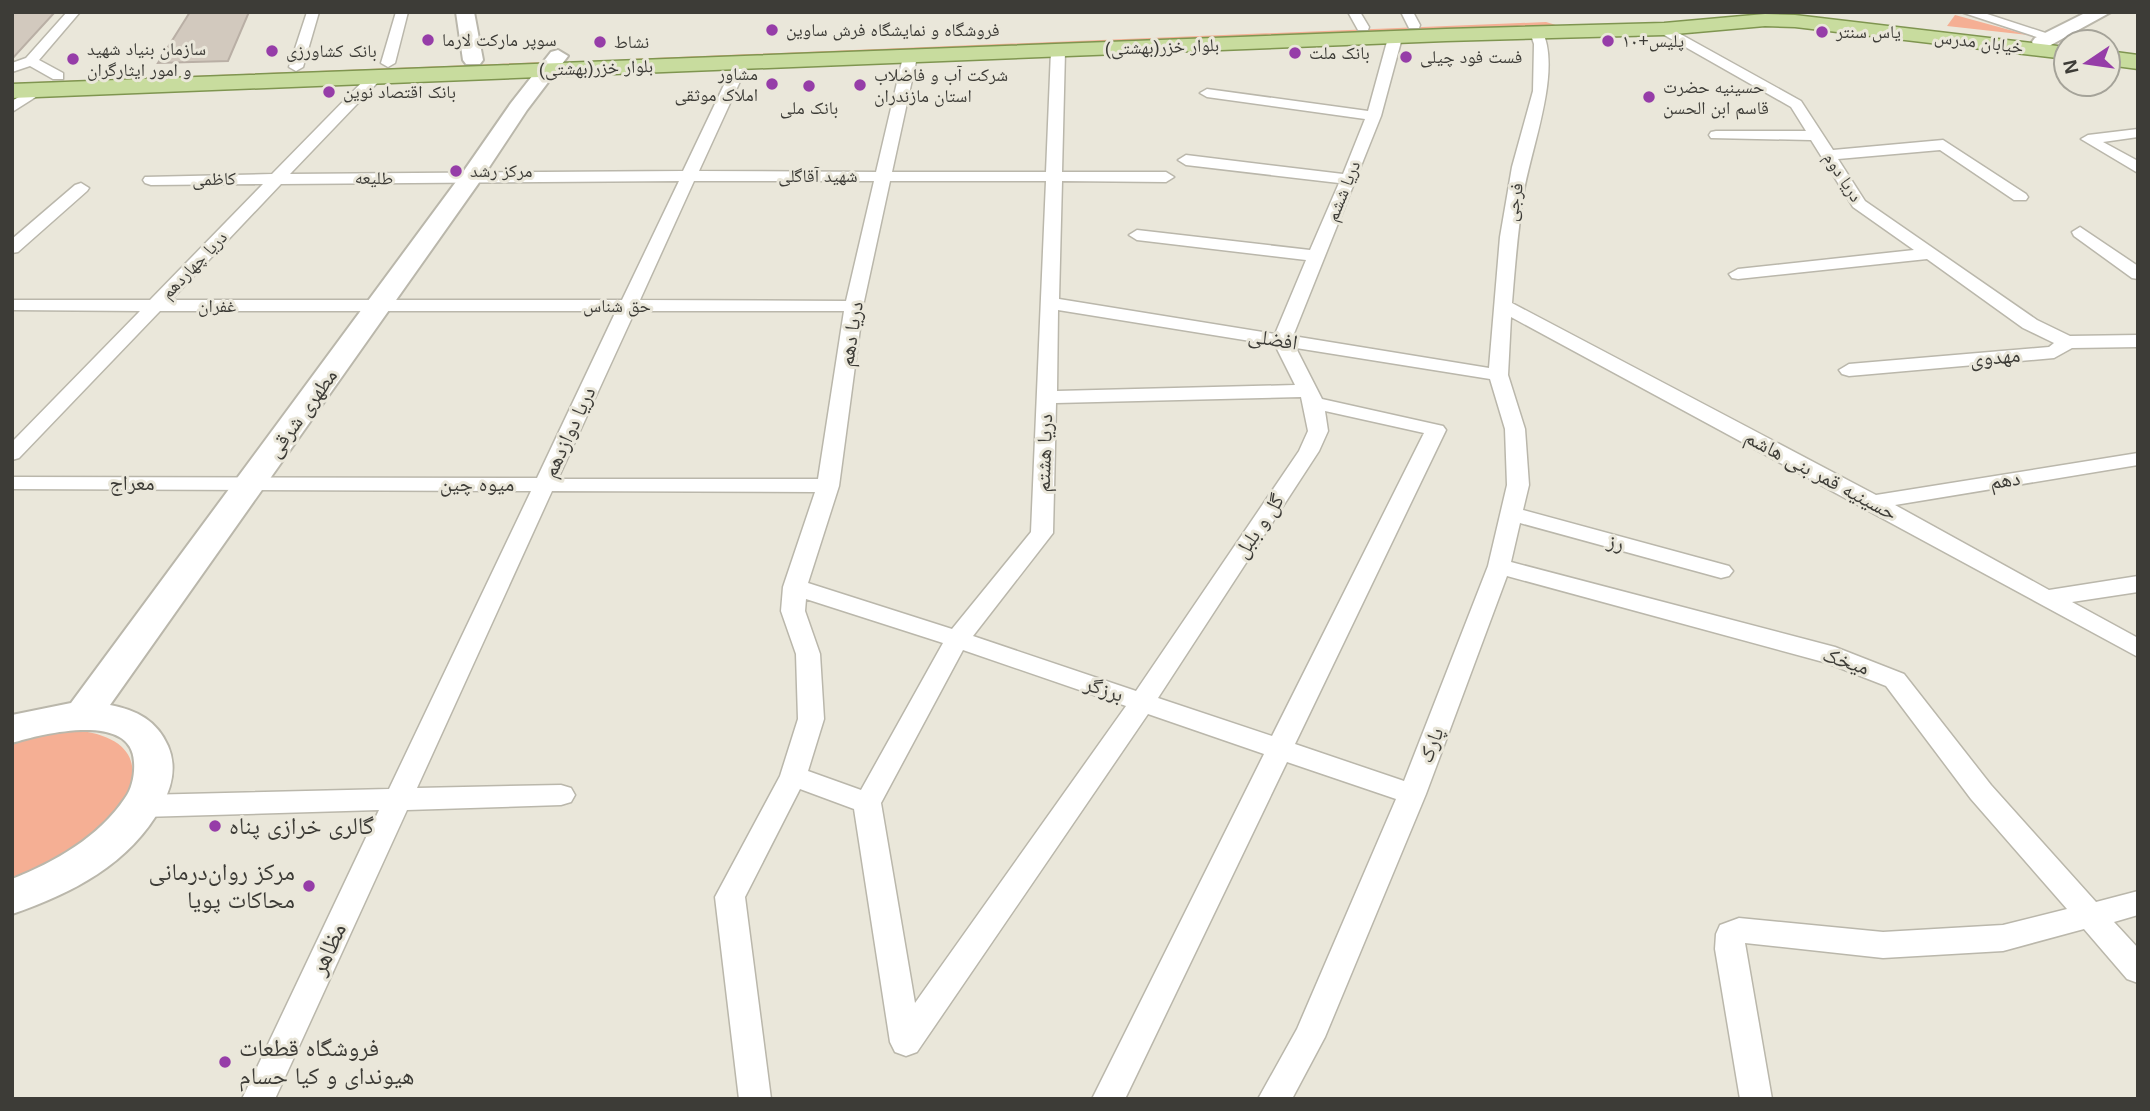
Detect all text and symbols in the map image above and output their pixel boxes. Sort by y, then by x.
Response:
place label: فروشگاه و نمایشگاه فرش ساوین [786,20,1000,41]
marker: فروشگاه و نمایشگاه فرش ساوین [764,22,780,38]
place label: یاس سنتر [1835,22,1901,43]
marker: یاس سنتر [1814,24,1830,40]
street label: خیابان مدرس [1933,27,2025,58]
north arrow [2052,28,2122,98]
place label: سوپر مارکت لارما [442,30,557,51]
place label: پلیس+١٠ [1622,31,1684,52]
marker: سوپر مارکت لارما [420,32,436,48]
place label: نشاط [614,32,649,52]
marker: پلیس+١٠ [1600,33,1616,49]
marker: نشاط [592,34,608,50]
street label: بلوار خزر(بهشتی) [1105,35,1220,60]
place label: سازمان بنیاد شهید و امور ایثارگران [87,39,206,81]
place label: بانک کشاورزی [286,41,377,62]
marker: بانک کشاورزی [264,43,280,59]
place label: بانک ملت [1309,43,1370,64]
marker: بانک ملت [1287,45,1303,61]
place label: فست فود چیلی [1420,47,1522,68]
marker: فست فود چیلی [1398,49,1414,65]
marker: سازمان بنیاد شهید و امور ایثارگران [65,51,81,67]
street label: بلوار خزر(بهشتی) [539,56,654,81]
text: N [2059,58,2083,76]
place label: مشاور املاک موثقی [674,64,758,106]
place label: شرکت آب و فاضلاب استان مازندران [874,65,1008,107]
marker: مشاور املاک موثقی [764,76,780,92]
marker: شرکت آب و فاضلاب استان مازندران [852,77,868,93]
place label: حسینیه حضرت قاسم ابن الحسن [1663,77,1769,120]
marker: بانک ملی [801,78,817,94]
place label: بانک اقتصاد نوین [343,82,456,103]
marker: بانک اقتصاد نوین [321,84,337,100]
marker: حسینیه حضرت قاسم ابن الحسن [1641,89,1657,105]
place label: بانک ملی [780,98,838,119]
street label: دریا دوم [1818,149,1866,207]
street label: دریا ششم [1322,158,1366,225]
place label: مرکز رشد [470,161,533,181]
marker: مرکز رشد [448,163,464,179]
street label: شهید آقاگلی [778,166,858,187]
street label: طلیعه [355,168,393,189]
street label: کاظمی [192,169,237,190]
street label: فرجی [1501,181,1528,223]
street label: دریا چهاردهم [157,227,233,304]
street label: غفران [198,296,236,317]
street label: حق شناس [583,296,651,317]
street label: دریا دهم [834,300,870,369]
street label: افضلی [1246,323,1299,356]
street label: مهدوی [1969,343,2021,371]
street label: مطهری شرقی [262,364,343,463]
street label: دریا دوازدهم [538,383,602,482]
street label: دریا هشتم [1031,413,1059,493]
street label: حسینیه قمر بنی هاشم [1740,425,1901,527]
street label: دهم [1988,466,2022,496]
street label: معراج [109,471,155,496]
street label: میوه چین [440,472,514,497]
street label: گل و بلبل [1229,489,1290,563]
street label: رز [1604,528,1627,555]
street label: میخک [1820,642,1872,679]
street label: برزگر [1081,671,1127,706]
street label: پارک [1413,724,1449,766]
place label: گالری خرازی پناه [229,812,374,840]
marker: گالری خرازی پناه [207,818,223,834]
place label: مرکز روان‌درمانی محاکات پويا [148,858,295,914]
marker: مرکز روان‌درمانی محاکات پويا [301,878,317,894]
street label: مظاهر [303,919,351,980]
place label: فروشگاه قطعات هیوندای و کیا حسام [239,1034,414,1092]
marker: فروشگاه قطعات هیوندای و کیا حسام [217,1054,233,1070]

